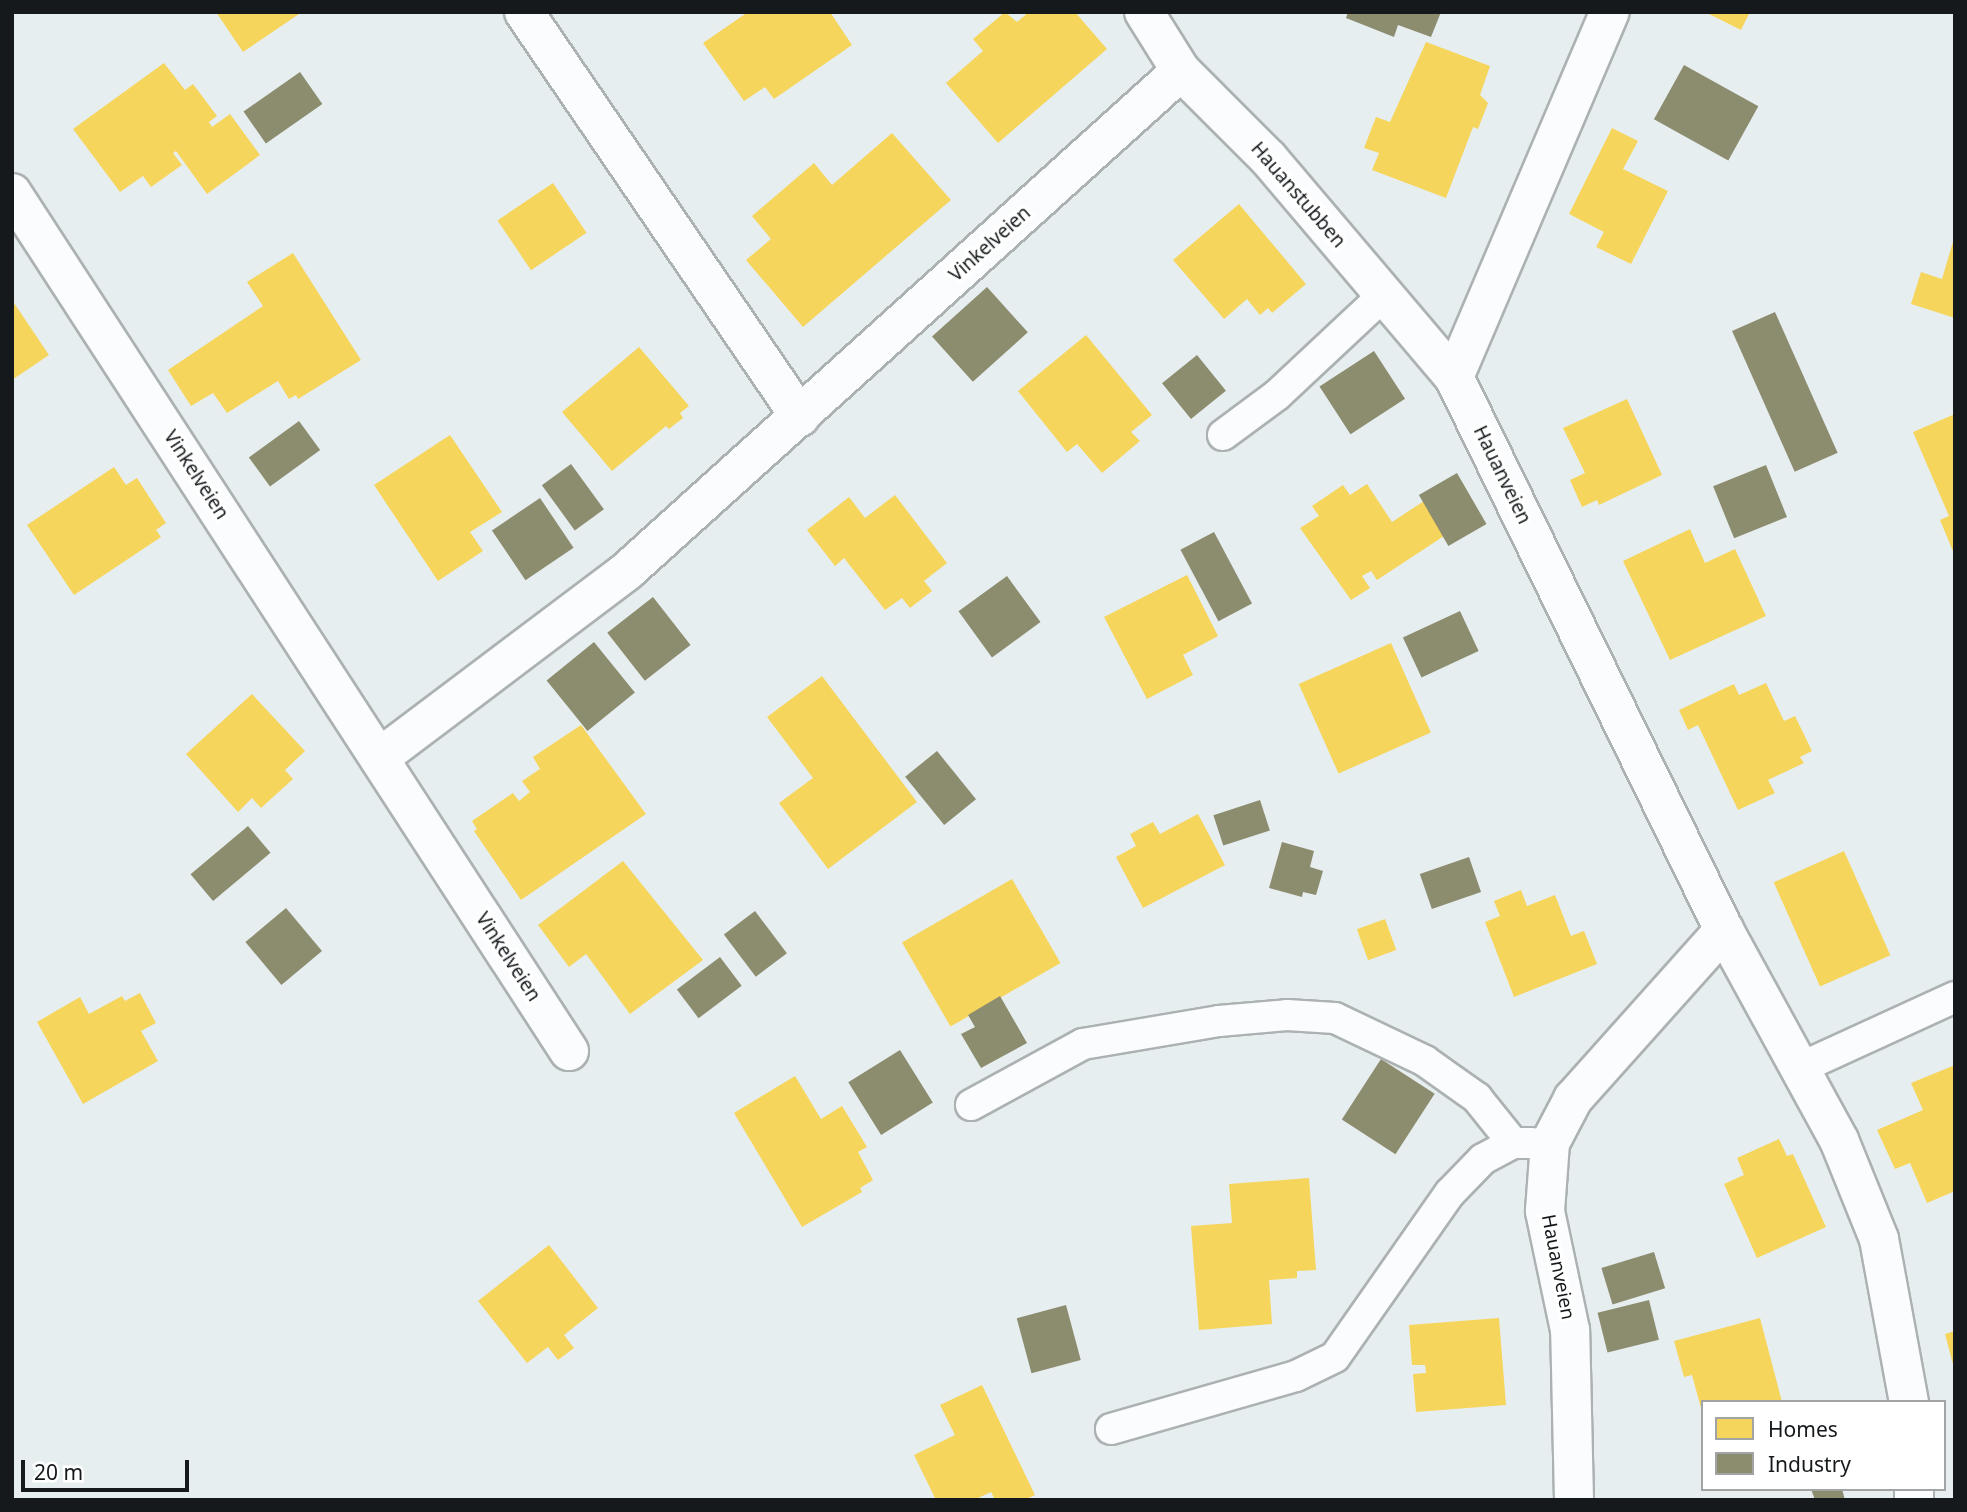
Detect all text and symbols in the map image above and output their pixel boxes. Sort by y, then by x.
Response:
street label: Hauanstubben [1246,138,1350,252]
street label: Vinkelveien [945,202,1035,286]
street label: Hauanveien [1468,422,1536,528]
street label: Vinkelveien [159,426,233,524]
street label: Vinkelveien [471,908,545,1006]
street label: Hauanveien [1537,1212,1579,1322]
legend [1701,1400,1946,1491]
text: Homes [1768,1415,1838,1443]
scale bar [24,1446,192,1490]
text: Industry [1768,1450,1851,1478]
text: 20 m [34,1458,83,1486]

